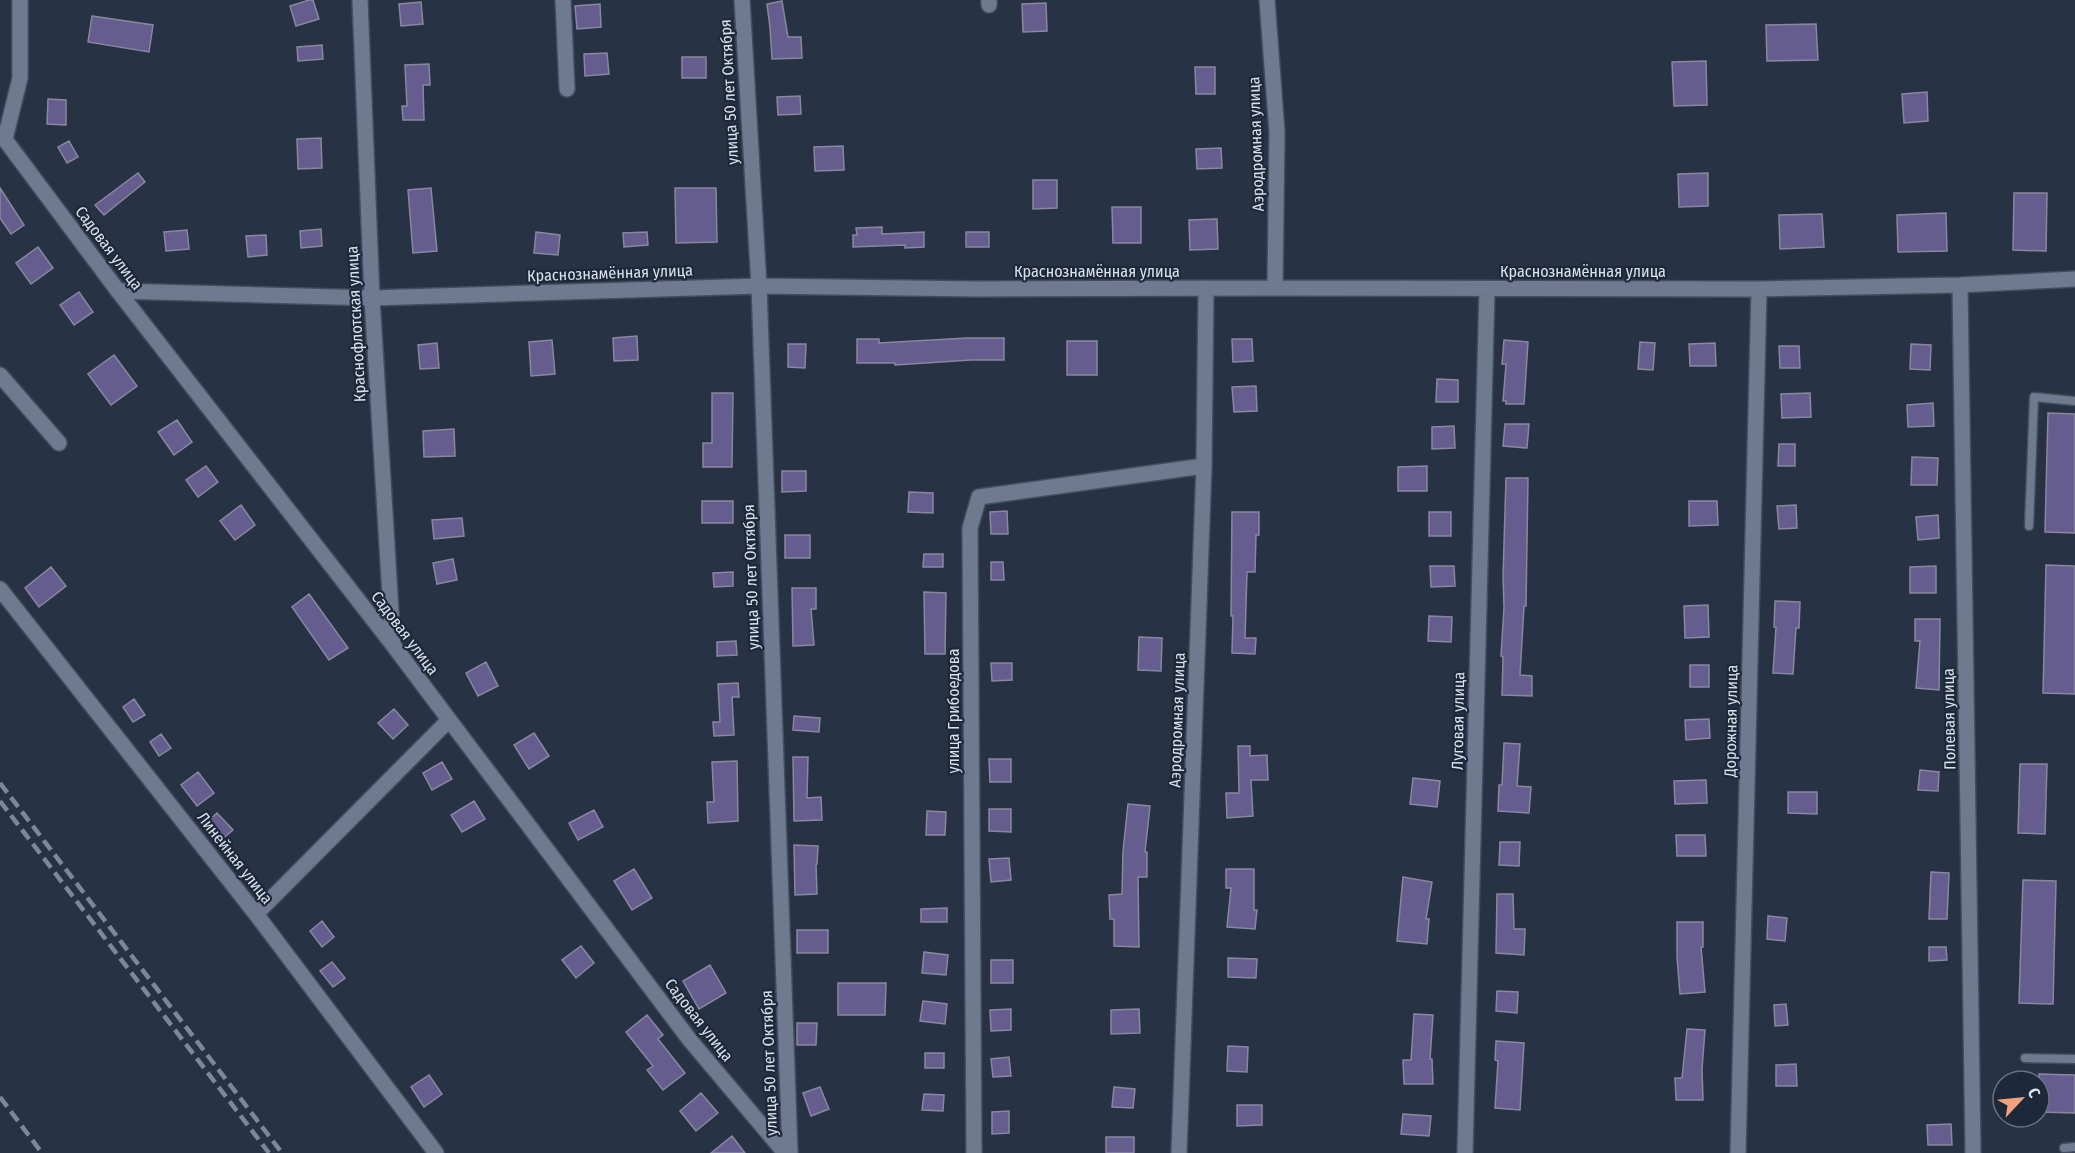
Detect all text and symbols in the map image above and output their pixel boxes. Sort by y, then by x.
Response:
street label: улица 50 лет Октября [716,19,742,165]
street label: Аэродромная улица [1244,76,1268,212]
street label: Садовая улица [71,202,147,294]
street label: Краснофлотская улица [342,245,370,403]
street label: Краснознамённая улица [527,261,693,285]
street label: Краснознамённая улица [1014,262,1180,281]
street label: Краснознамённая улица [1500,262,1666,281]
street label: улица 50 лет Октября [739,504,763,650]
street label: Садовая улица [367,587,443,679]
street label: улица Грибоедова [944,648,963,773]
street label: Аэродромная улица [1165,652,1189,788]
street label: Дорожная улица [1721,664,1741,778]
street label: Полевая улица [1939,668,1959,770]
street label: Луговая улица [1448,672,1468,770]
street label: Линейная улица [193,808,277,908]
street label: Садовая улица [661,975,737,1065]
street label: улица 50 лет Октября [757,990,781,1136]
north arrow [1991,1069,2051,1129]
text: С [2024,1085,2045,1101]

